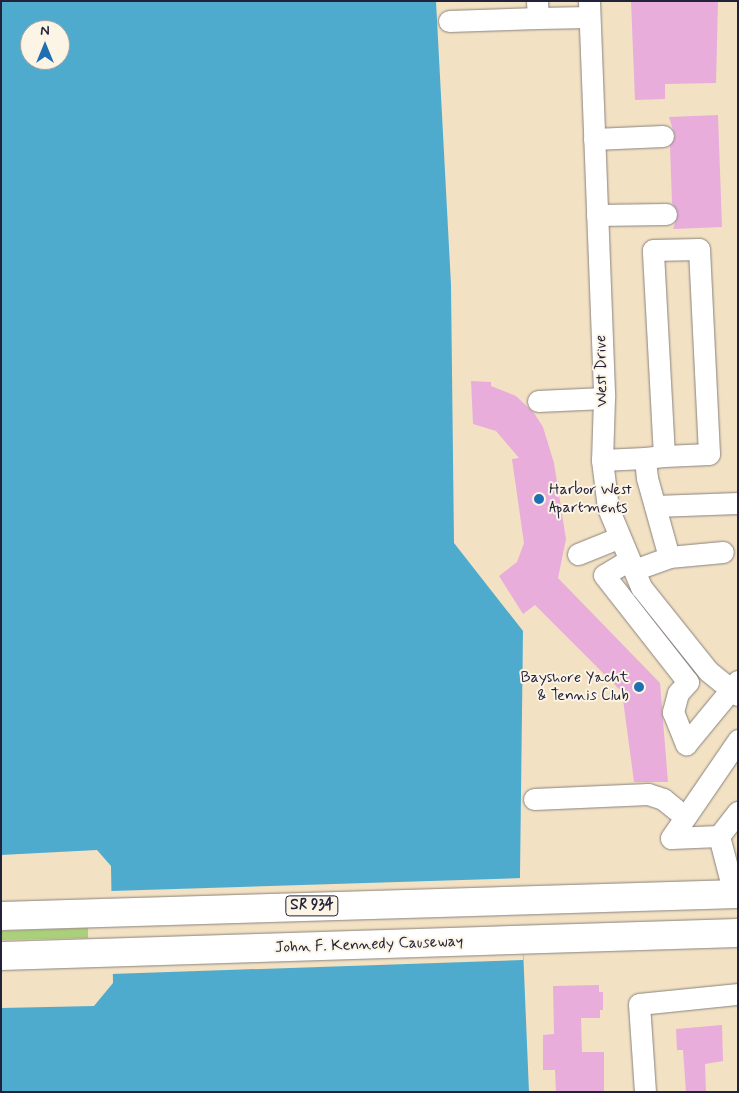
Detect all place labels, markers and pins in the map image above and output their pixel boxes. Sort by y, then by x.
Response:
place label: Harbor West Apartments [549,480,633,518]
marker: Harbor West Apartments [533,493,545,505]
place label: Bayshore Yacht & Tennis Club [520,668,629,706]
marker: Bayshore Yacht & Tennis Club [633,681,645,693]

